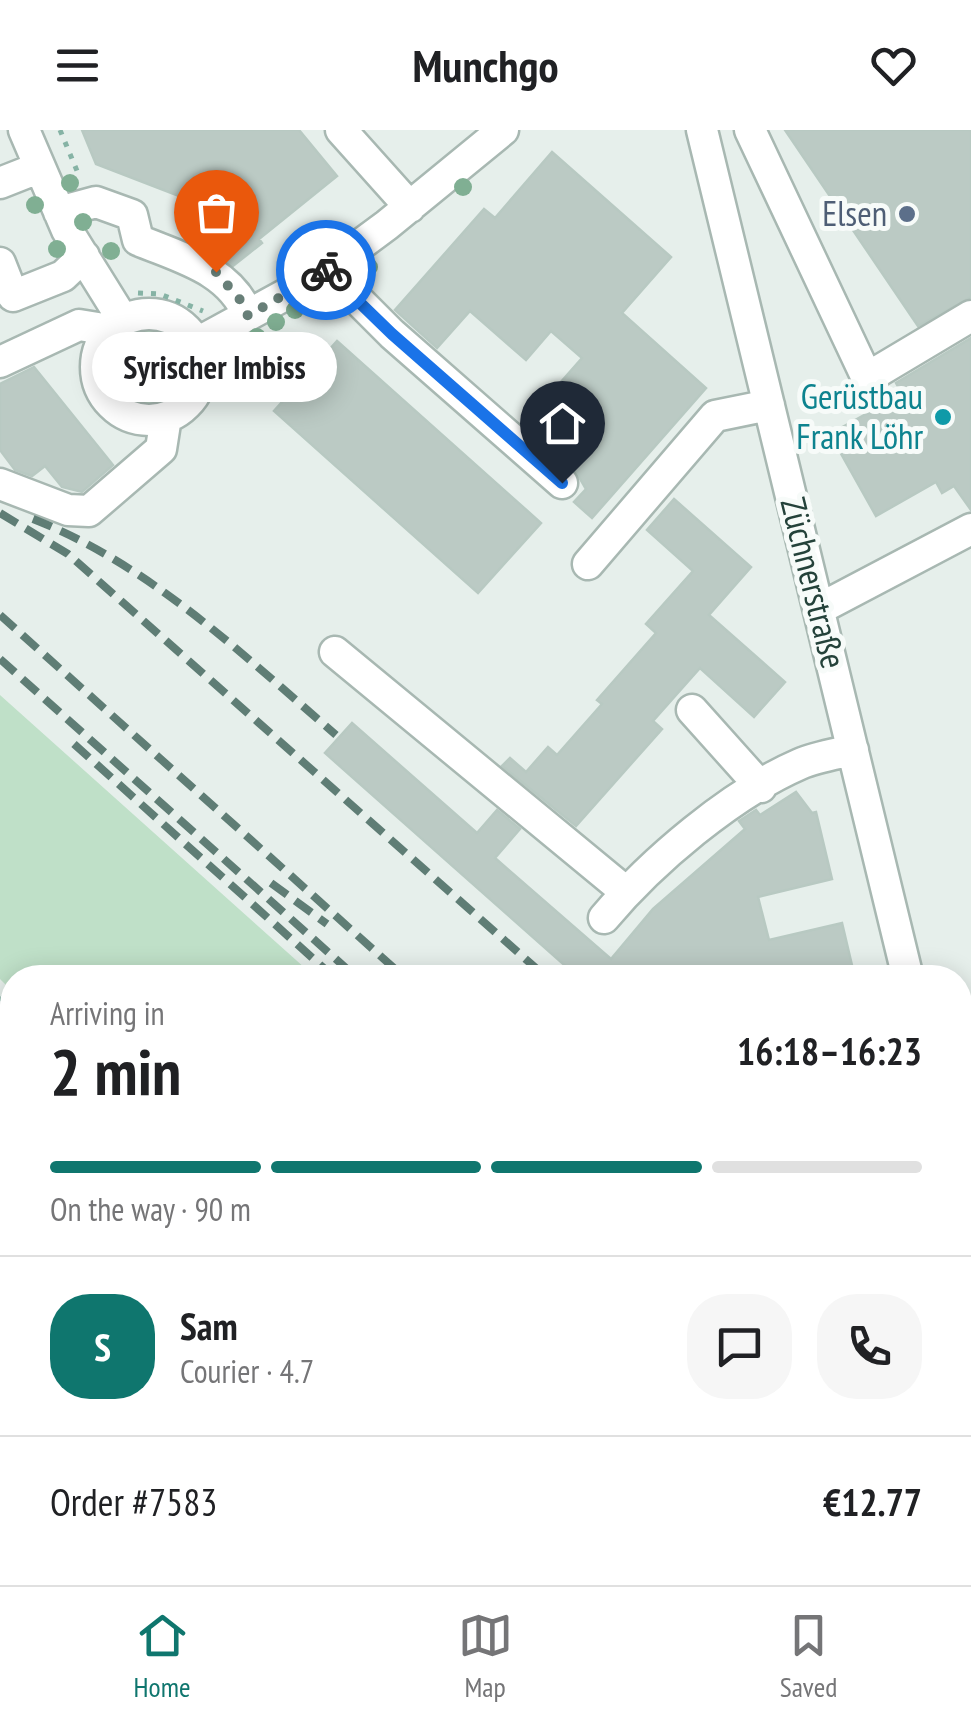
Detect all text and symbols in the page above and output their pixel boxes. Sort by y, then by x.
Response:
text: Munchgo [412,36,559,94]
icon: menu [50,38,105,93]
icon: heart [866,38,921,93]
pin [174,170,259,273]
icon: bag [189,185,244,240]
place label: Elsen [822,190,887,236]
marker: Elsen [896,203,918,225]
courier [276,220,376,320]
icon: bike [299,243,354,298]
callout: Syrischer Imbiss [94,332,338,402]
text: Syrischer Imbiss [123,346,306,388]
place label: Gerüstbau Frank Löhr [796,373,923,459]
pin [520,381,605,484]
icon: home [535,396,590,451]
marker: Gerüstbau Frank Löhr [932,406,954,428]
street label: Züchnerstraße [771,493,857,673]
text: Arriving in [50,992,165,1034]
text: 16:18–16:23 [737,1026,922,1075]
text: 2 min [50,1029,181,1113]
text: On the way · 90 m [50,1188,251,1230]
button: chat [687,1294,792,1399]
button: phone [817,1294,922,1399]
text: Sam [180,1301,238,1350]
text: S [94,1322,111,1371]
text: Courier · 4.7 [180,1350,314,1392]
text: Order #7583 [50,1477,217,1526]
text: €12.77 [823,1477,922,1526]
tab: Home [134,1608,190,1705]
tab: Map [458,1608,513,1705]
tab: Saved [780,1608,837,1705]

